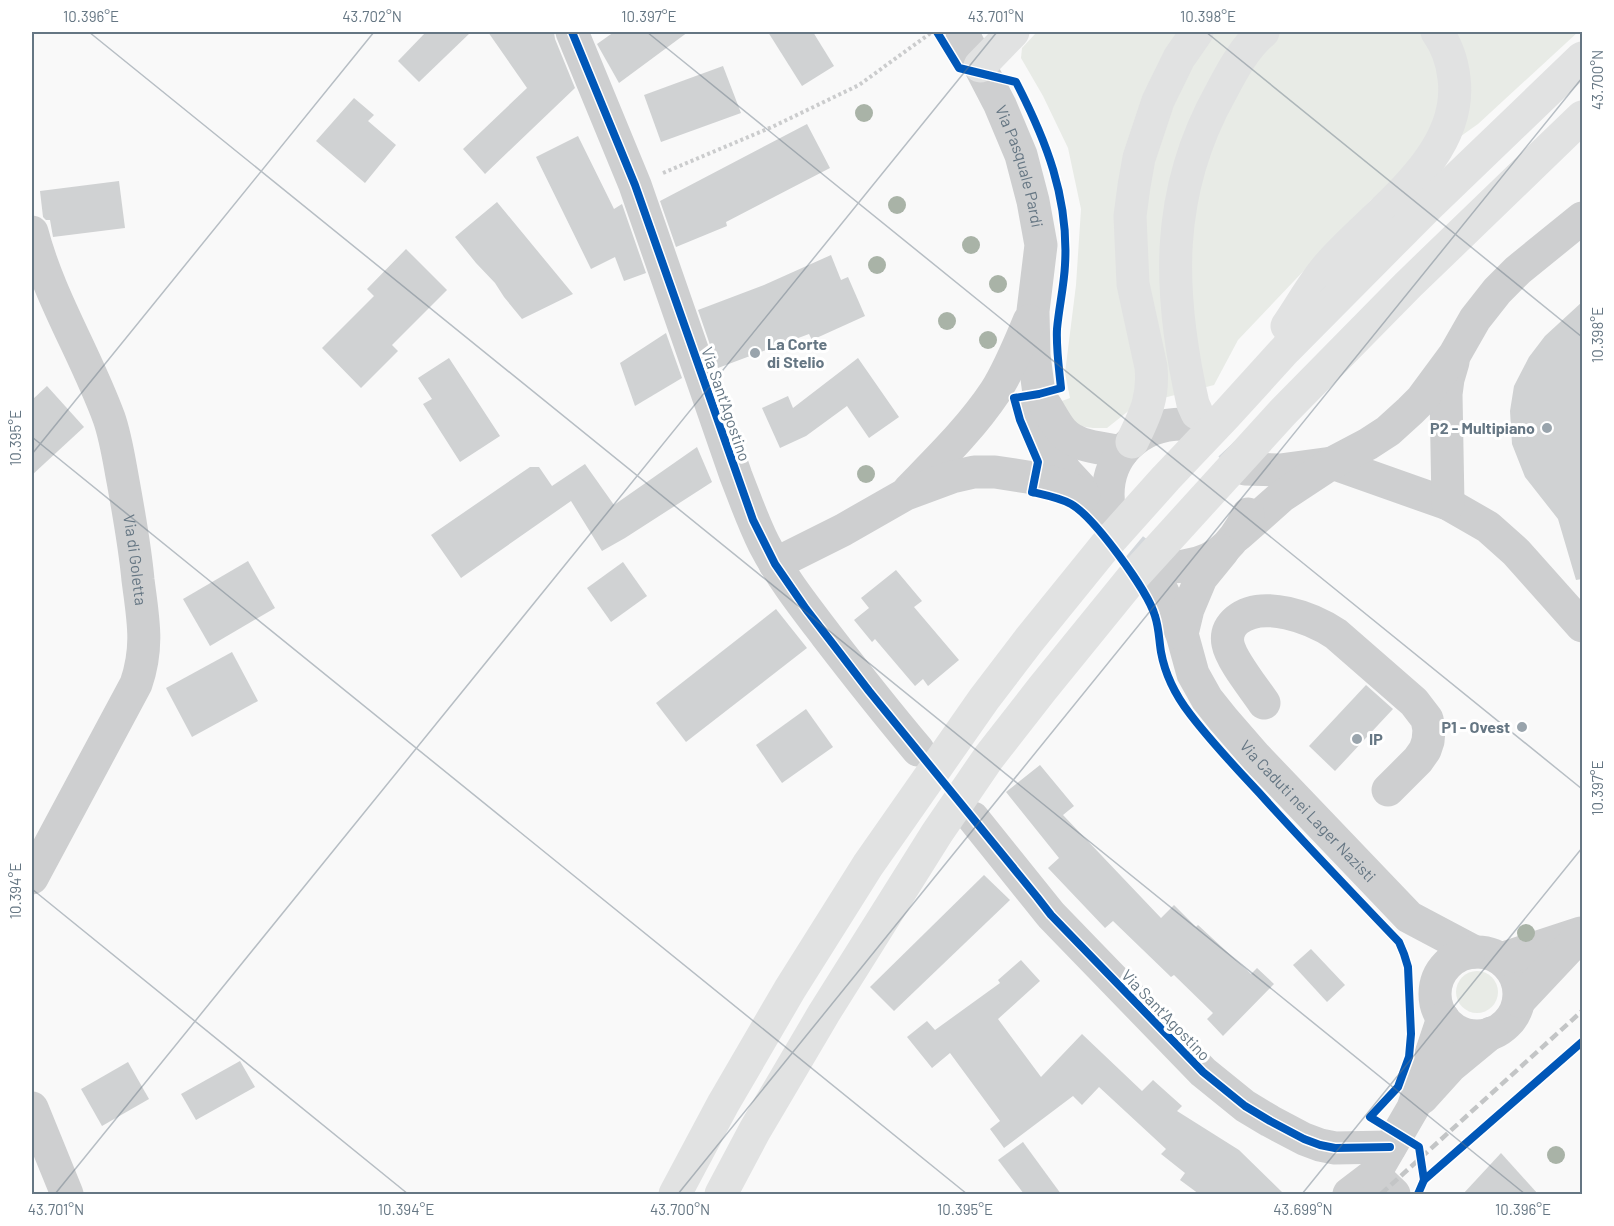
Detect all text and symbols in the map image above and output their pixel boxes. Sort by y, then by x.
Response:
text: 10.396°E [63,7,119,25]
text: 43.702°N [342,7,402,25]
text: 10.397°E [621,7,677,25]
text: 43.701°N [968,7,1024,25]
text: 10.398°E [1180,7,1236,25]
text: 43.700°N [1588,50,1606,110]
street label: Via Pasquale Pardi [992,102,1048,229]
text: 10.398°E [1588,307,1606,363]
place label: La Corte di Stelio [767,334,828,371]
street label: Via Sant'Agostino [698,344,755,463]
marker: La Corte di Stelio [748,346,762,360]
text: 10.395°E [6,410,24,466]
place label: P2 - Multipiano [1430,418,1535,437]
marker: P2 - Multipiano [1540,421,1554,435]
street label: Via di Goletta [120,513,151,606]
place label: P1 - Ovest [1441,717,1510,736]
marker: P1 - Ovest [1515,720,1529,734]
place label: IP [1369,729,1383,748]
marker: IP [1350,732,1364,746]
street label: Via Caduti nei Lager Nazisti [1236,736,1380,886]
text: 10.397°E [1588,760,1606,816]
text: 10.394°E [6,863,24,919]
street label: Via Sant'Agostino [1118,965,1215,1064]
text: 43.701°N [28,1200,84,1218]
text: 10.394°E [378,1200,434,1218]
text: 43.700°N [650,1200,710,1218]
text: 10.395°E [937,1200,993,1218]
text: 43.699°N [1273,1200,1333,1218]
text: 10.396°E [1495,1200,1551,1218]

